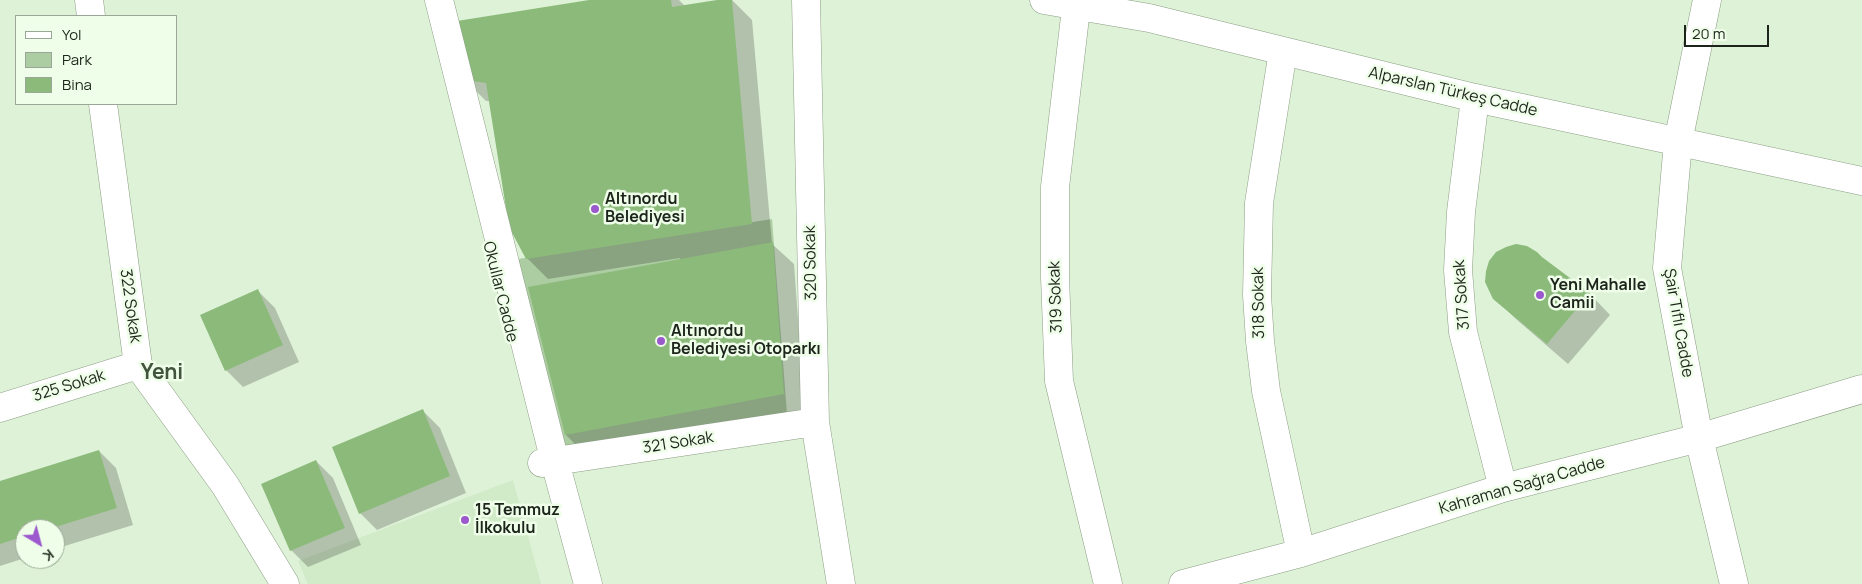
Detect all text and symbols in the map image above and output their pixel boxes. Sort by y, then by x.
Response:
legend [15,15,178,105]
scale bar [1687,15,1772,47]
text: 20 m [1692,23,1725,44]
text: Yol [62,24,82,45]
text: Park [62,49,92,70]
street label: Alparslan Türkeş Cadde [1367,63,1539,121]
text: Bina [62,74,92,95]
place label: Altınordu Belediyesi [605,190,685,228]
marker: Altınordu Belediyesi [589,203,601,215]
street label: 320 Sokak [801,225,821,301]
street label: Okullar Cadde [478,240,522,344]
street label: 317 Sokak [1450,259,1474,331]
street label: 319 Sokak [1045,261,1067,333]
street label: 318 Sokak [1249,267,1269,339]
street label: Şair Tıflı Cadde [1659,267,1697,379]
street label: 322 Sokak [115,268,145,344]
place label: Yeni Mahalle Camii [1550,276,1646,314]
marker: Yeni Mahalle Camii [1534,289,1546,301]
place label: Altınordu Belediyesi Otoparkı [671,322,821,360]
marker: Altınordu Belediyesi Otoparkı [655,335,667,347]
district label: Yeni [141,360,183,386]
street label: 325 Sokak [31,366,107,406]
street label: 321 Sokak [641,428,715,458]
street label: Kahraman Sağra Cadde [1437,453,1607,519]
place label: 15 Temmuz İlkokulu [475,501,560,539]
marker: 15 Temmuz İlkokulu [459,514,471,526]
north arrow [15,519,65,569]
text: K [39,545,58,566]

